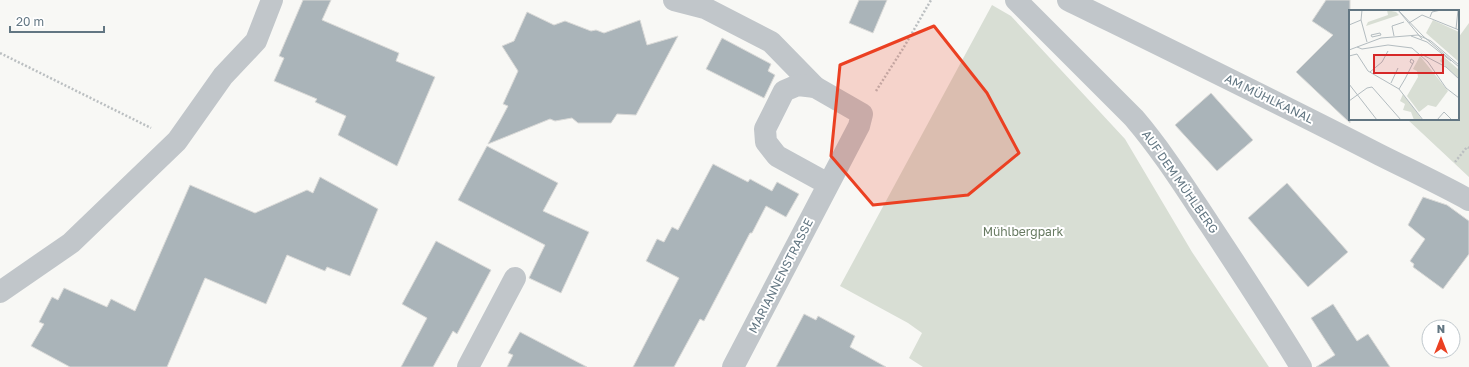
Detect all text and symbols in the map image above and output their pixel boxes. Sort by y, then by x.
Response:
scale bar [10,8,104,34]
inset map [1349,10,1459,120]
text: 20 m [16,14,44,29]
street label: AM MÜHLKANAL [1222,71,1316,127]
street label: AUF DEM MÜHLBERG [1139,127,1222,236]
street label: MARIANNENSTRASSE [745,216,816,336]
park label: Mühlbergpark [983,224,1064,239]
north arrow [1421,319,1461,359]
text: N [1437,322,1445,335]

